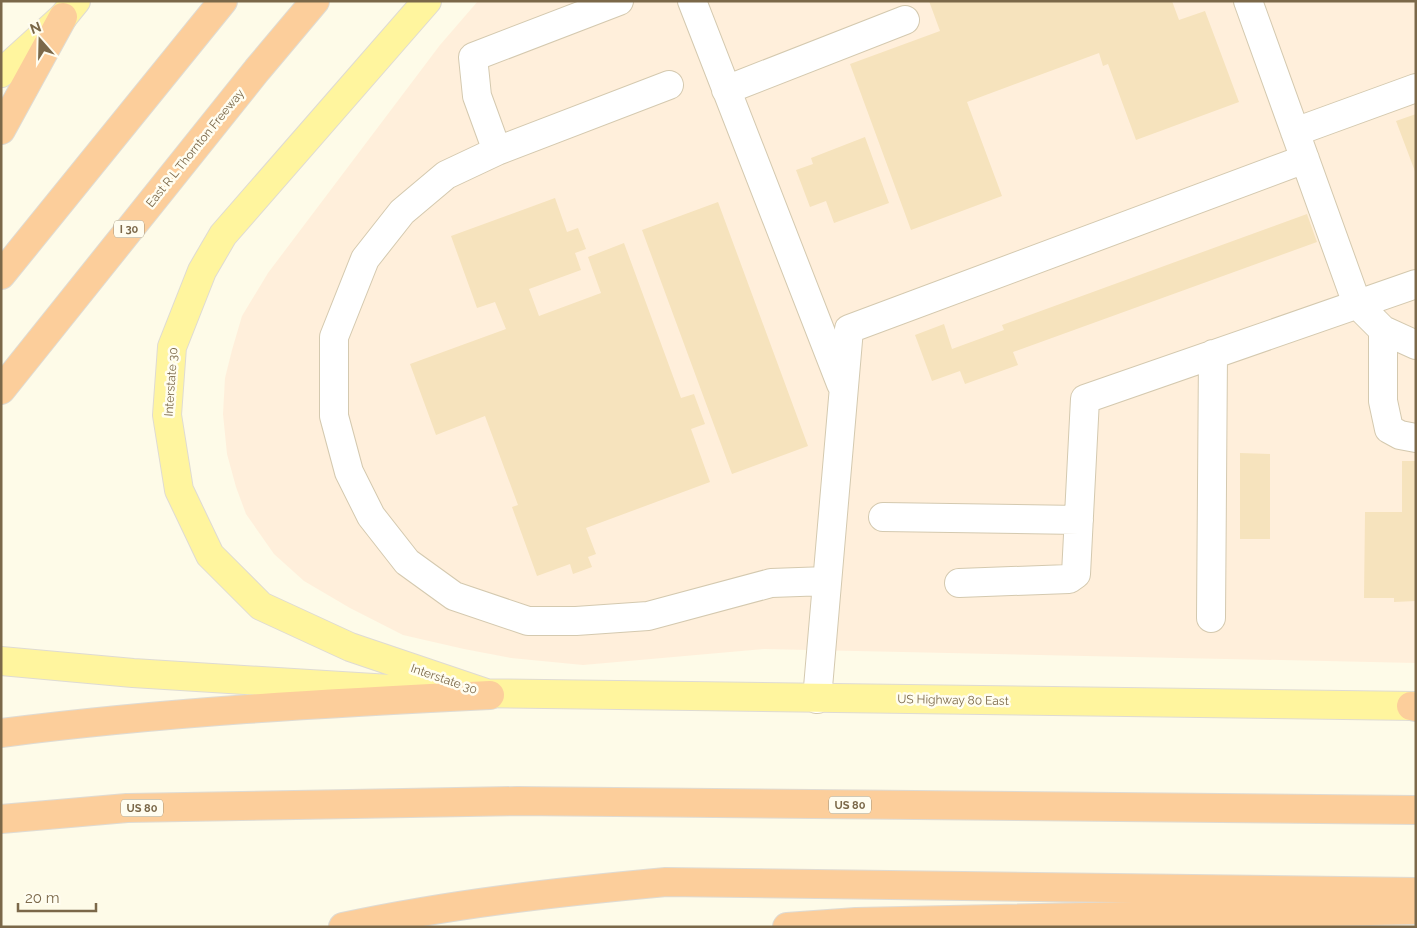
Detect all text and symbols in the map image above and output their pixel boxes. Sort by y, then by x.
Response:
north arrow [15,15,65,65]
text: N [28,18,43,37]
street label: East R L Thornton Freeway [143,86,247,210]
road number: I 30 [114,220,144,238]
street label: Interstate 30 [162,347,180,417]
street label: Interstate 30 [409,661,479,697]
street label: US Highway 80 East [897,692,1009,708]
road number: US 80 [829,796,871,814]
road number: US 80 [121,800,163,816]
scale bar [18,880,95,912]
text: 20 m [25,889,60,907]

